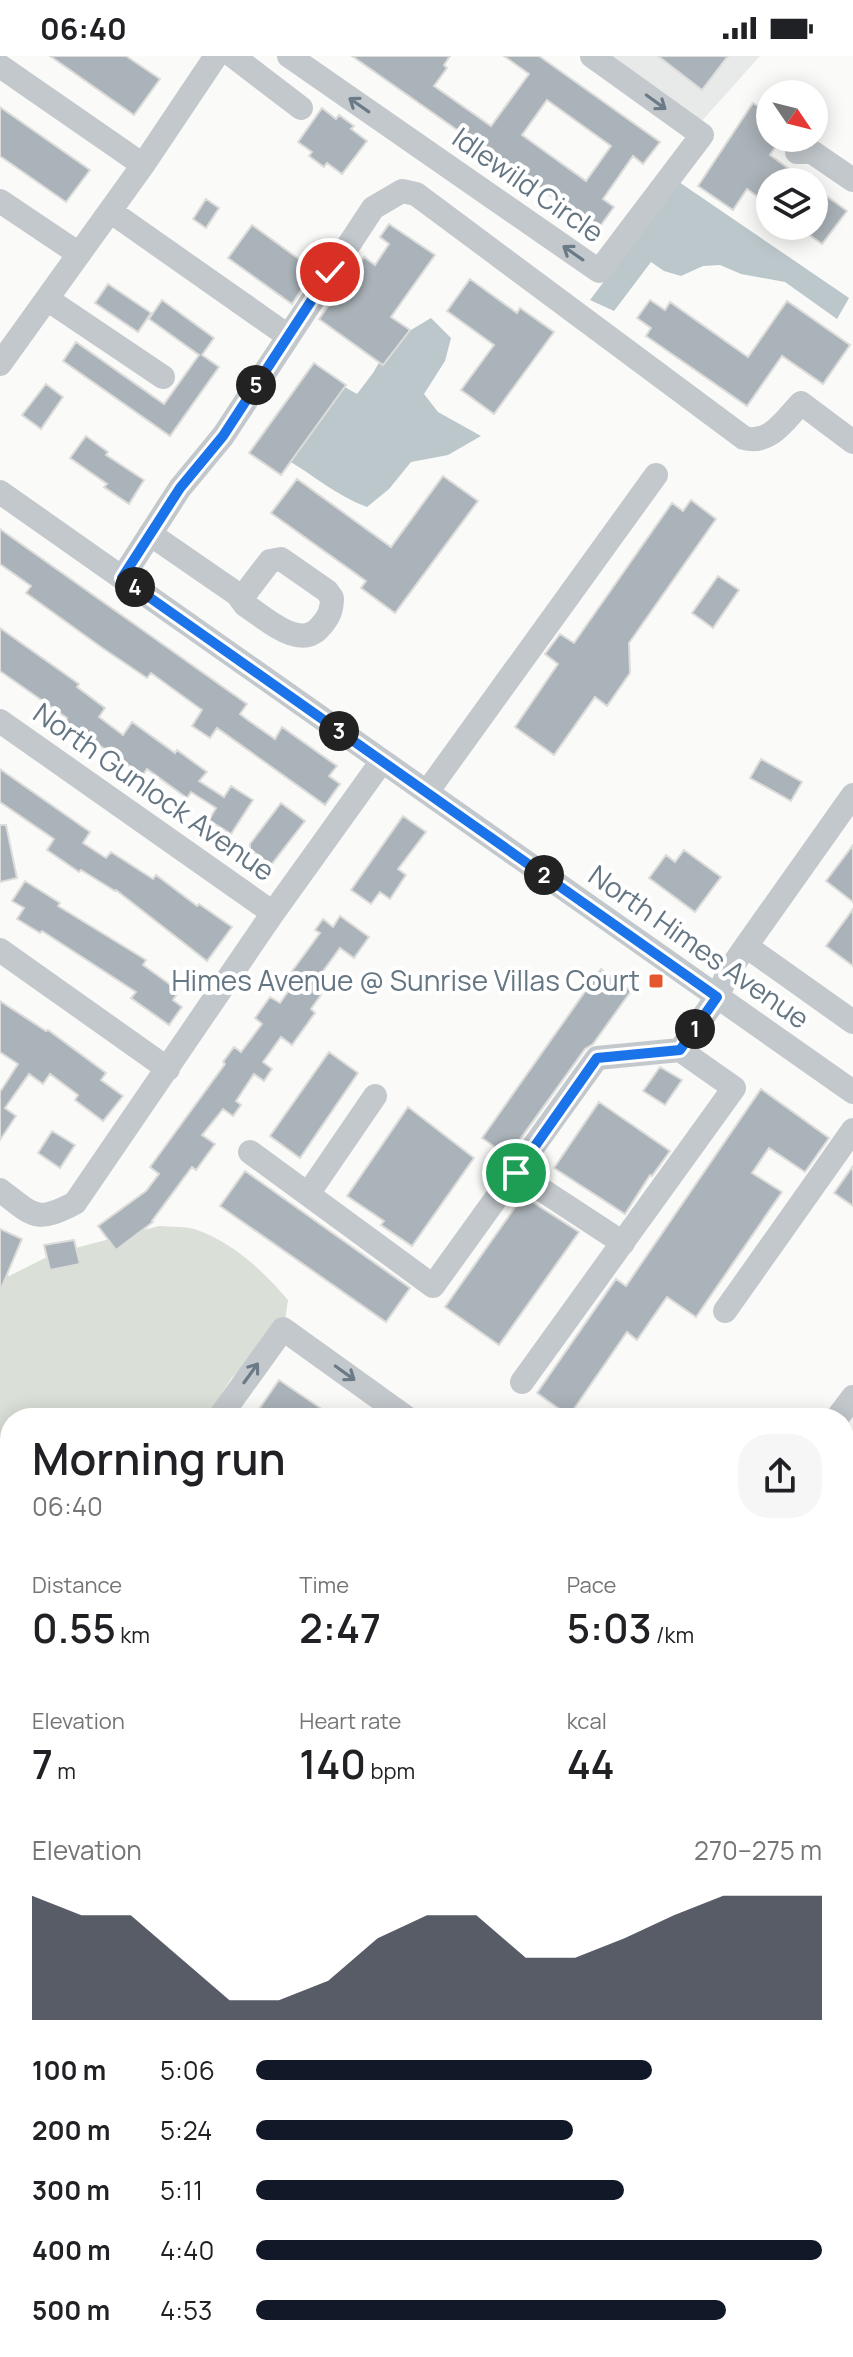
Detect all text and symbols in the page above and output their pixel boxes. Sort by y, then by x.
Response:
text: 06:40 [40,8,127,49]
north arrow [756,80,828,152]
map controls [756,80,828,240]
one-way arrow [644,93,666,110]
one-way arrow [349,97,371,113]
street label: Idlewild Circle [445,118,612,250]
button: layers [756,168,828,240]
pin [296,238,364,306]
one-way arrow [562,245,585,261]
icon: check [308,250,352,294]
pin: 5 [236,365,276,405]
text: 5 [250,370,262,400]
pin: 4 [115,567,155,607]
text: 4 [128,572,142,602]
street label: North Gunlock Avenue [26,694,283,889]
pin: 3 [319,711,359,751]
text: 3 [333,716,345,746]
pin: 2 [524,855,564,895]
street label: North Himes Avenue [582,856,817,1037]
text: 2 [537,860,551,890]
place label: Himes Avenue @ Sunrise Villas Court [171,961,640,999]
marker: Himes Avenue @ Sunrise Villas Court [647,972,665,990]
pin: 1 [675,1009,715,1049]
text: 1 [690,1014,700,1044]
pin [482,1139,550,1207]
icon: arrive [494,1151,538,1195]
one-way arrow [243,1363,259,1385]
one-way arrow [334,1365,355,1382]
text: Morning run [32,1428,286,1488]
button: share [738,1434,822,1518]
text: 06:40 [32,1488,103,1524]
text: Distance [32,1570,122,1600]
text: Time [299,1570,349,1600]
text: Pace [567,1570,616,1600]
text: 0.55 [32,1600,116,1655]
text: 2:47 [299,1600,381,1655]
text: 5:03 [567,1600,652,1655]
text: km [116,1620,150,1650]
text: /km [652,1620,694,1650]
text: Elevation [32,1706,125,1736]
text: Heart rate [299,1706,401,1736]
text: kcal [567,1706,607,1736]
text: 7 [32,1736,53,1791]
text: 140 [299,1736,366,1791]
text: 44 [567,1736,615,1791]
text: m [53,1756,76,1786]
text: bpm [366,1756,415,1786]
text: Elevation [32,1832,142,1868]
text: 270–275 m [694,1832,822,1868]
text: 100 m [32,2052,106,2088]
text: 5:06 [160,2052,215,2088]
text: 200 m [32,2112,110,2148]
text: 5:24 [160,2112,212,2148]
text: 300 m [32,2172,110,2208]
text: 5:11 [160,2172,203,2208]
text: 400 m [32,2232,111,2268]
text: 4:40 [160,2232,214,2268]
text: 500 m [32,2292,110,2328]
text: 4:53 [160,2292,213,2328]

